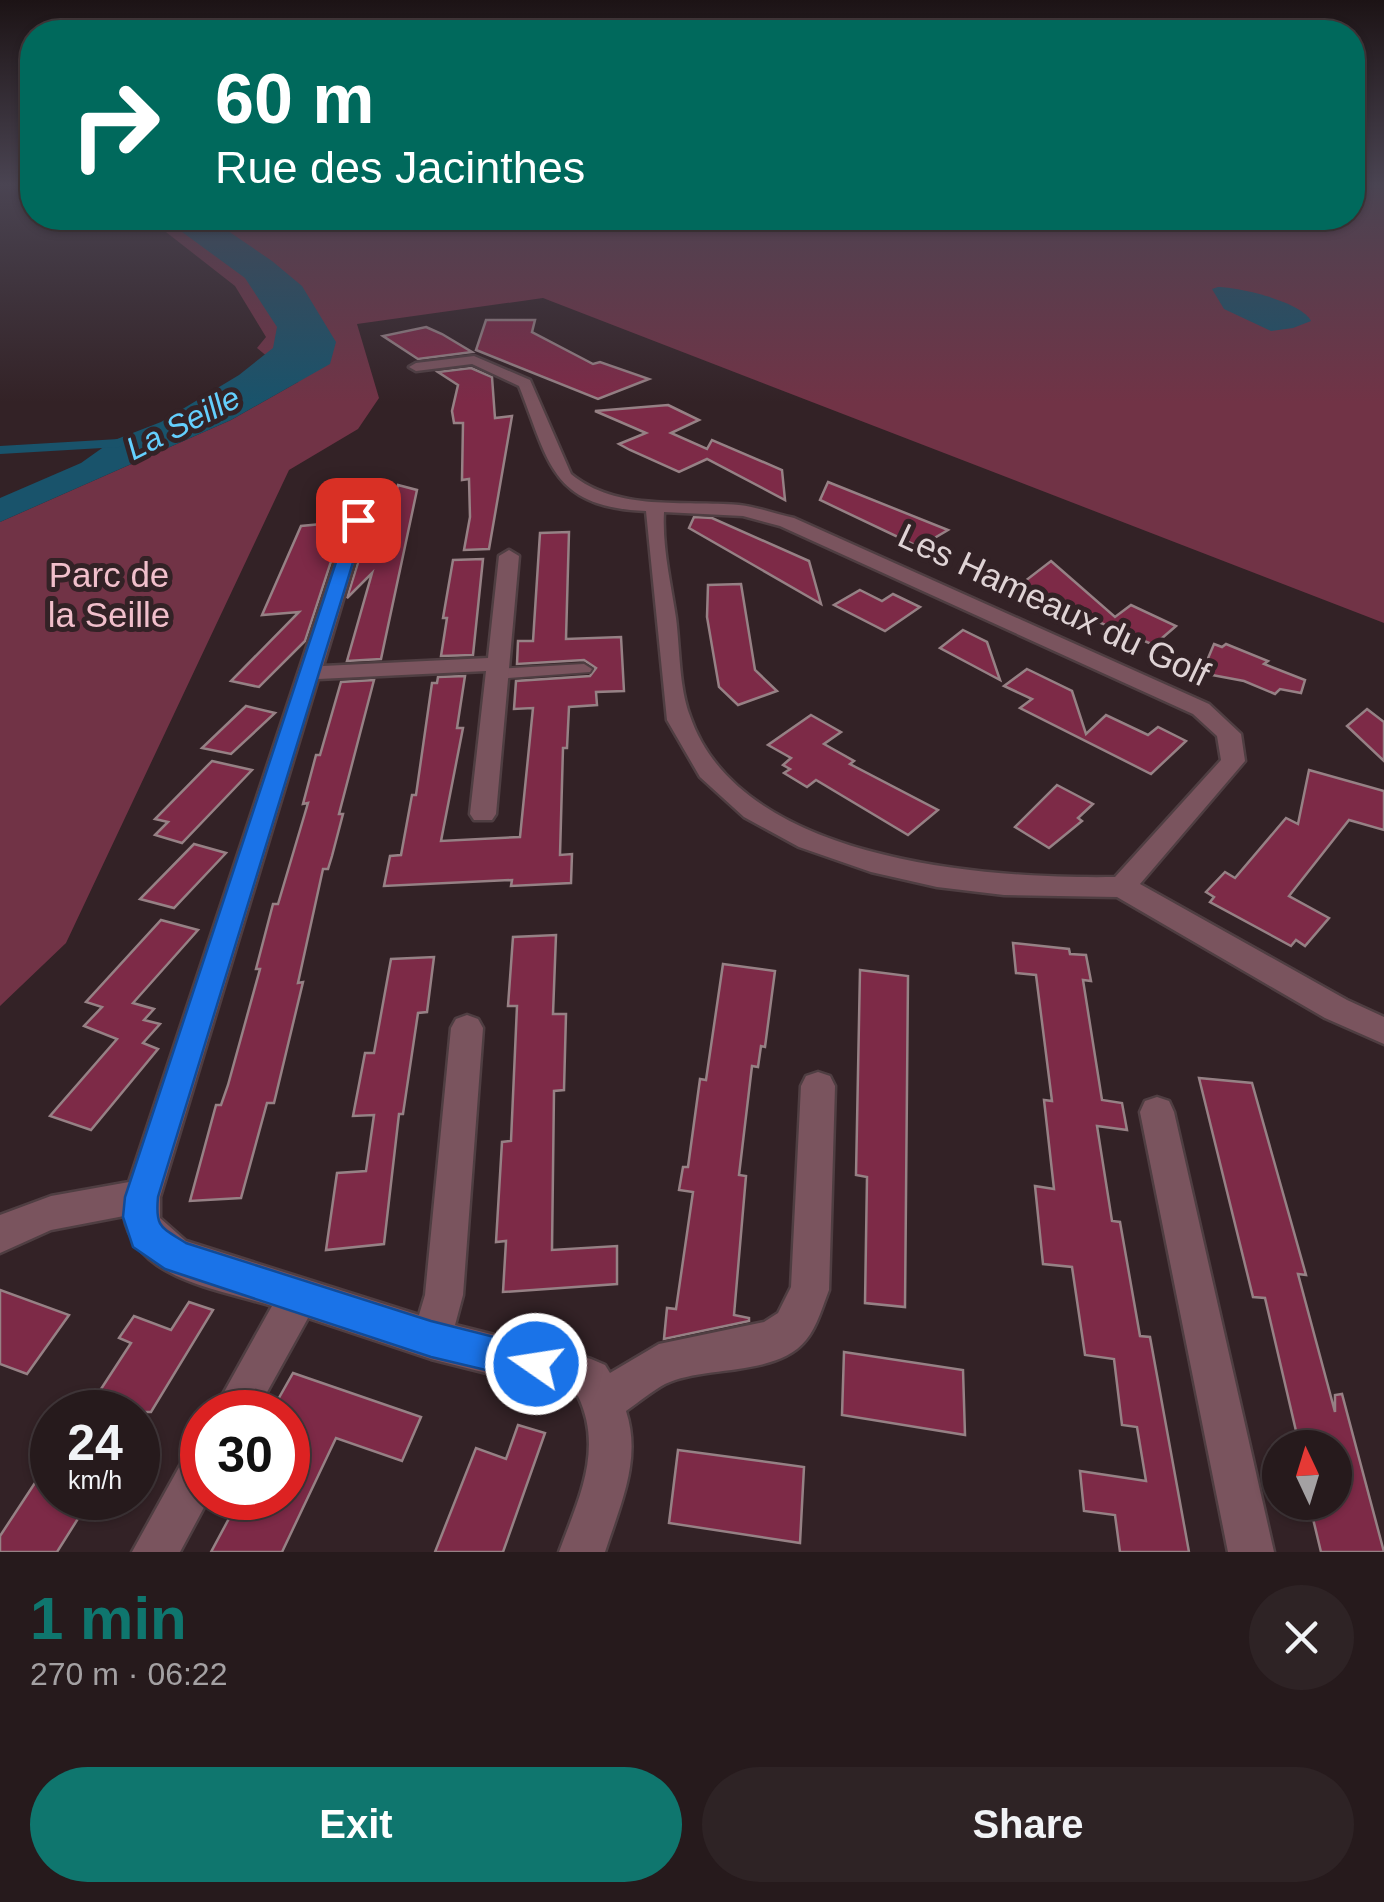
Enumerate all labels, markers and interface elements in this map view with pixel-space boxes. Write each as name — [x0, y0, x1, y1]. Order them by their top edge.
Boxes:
icon: right — [50, 60, 180, 190]
text: 60 m — [215, 60, 375, 138]
text: Rue des Jacinthes — [215, 142, 585, 193]
water label: La Seille — [120, 379, 246, 467]
pin — [316, 478, 401, 563]
icon: arrive — [331, 493, 386, 548]
street label: Les Hameaux du Golf — [893, 515, 1216, 694]
park label: Parc de la Seille — [48, 555, 170, 634]
position arrow — [484, 1312, 588, 1416]
speed limit sign: 30 — [180, 1390, 310, 1520]
text: 24 — [67, 1415, 123, 1471]
north arrow — [1262, 1430, 1352, 1520]
map controls — [1262, 1430, 1352, 1520]
text: km/h — [68, 1466, 122, 1494]
text: 1 min — [30, 1585, 187, 1652]
button: close — [1249, 1585, 1354, 1690]
text: 270 m · 06:22 — [30, 1656, 227, 1692]
button: Exit — [30, 1767, 682, 1882]
button: Share — [702, 1767, 1354, 1882]

